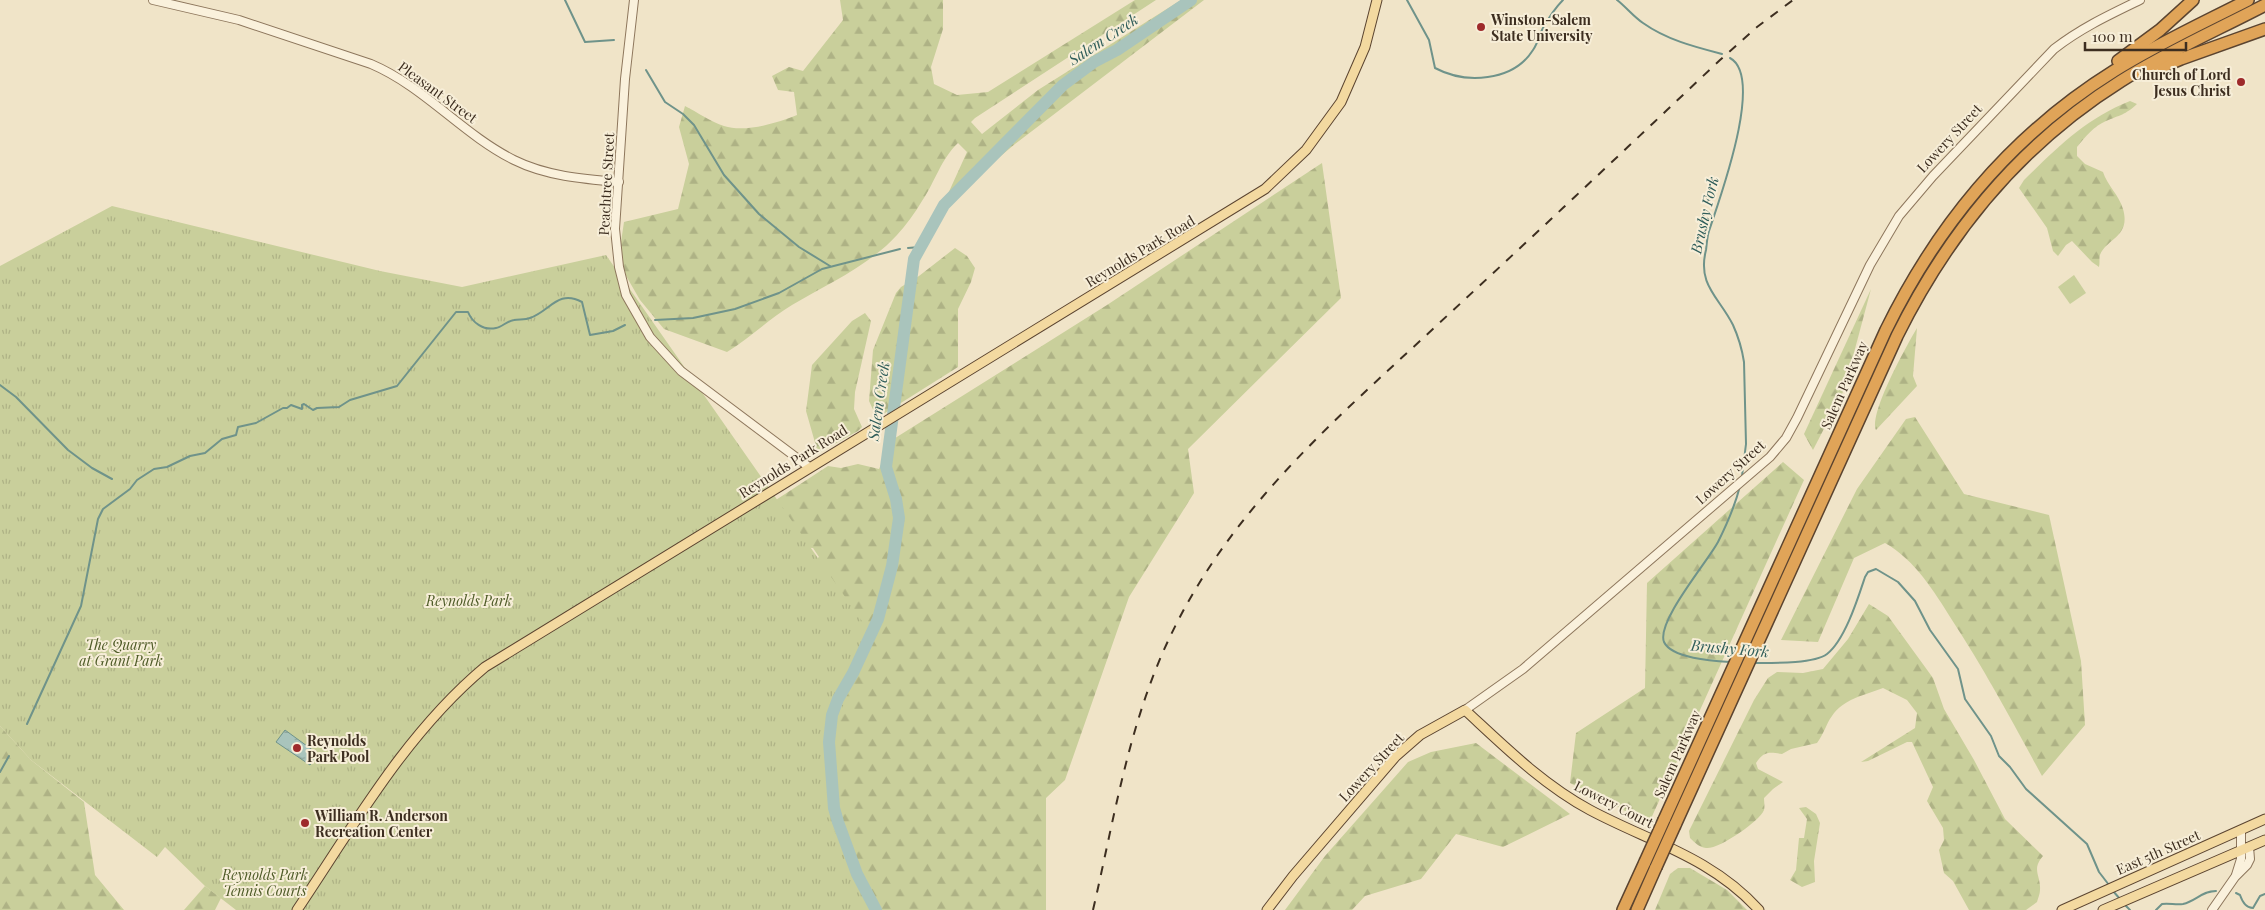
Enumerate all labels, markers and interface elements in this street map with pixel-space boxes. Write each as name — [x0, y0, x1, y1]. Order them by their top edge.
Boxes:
water label: Salem Creek — [1063, 9, 1142, 70]
place label: Winston-Salem State University — [1490, 10, 1593, 45]
scale bar — [2085, 20, 2186, 52]
marker: Winston-Salem State University — [1475, 21, 1487, 33]
text: 100 m — [2092, 26, 2133, 46]
street label: Pleasant Street — [395, 57, 482, 128]
place label: Church of Lord Jesus Christ — [2132, 65, 2232, 100]
marker: Church of Lord Jesus Christ — [2235, 76, 2247, 88]
street label: Lowery Street — [1912, 99, 1987, 176]
street label: Peachtree Street — [594, 131, 618, 236]
water label: Brushy Fork — [1685, 174, 1723, 256]
street label: Reynolds Park Road — [1082, 211, 1198, 291]
street label: Salem Parkway — [1816, 338, 1872, 432]
water label: Salem Creek — [862, 360, 893, 443]
street label: Reynolds Park Road — [735, 420, 851, 502]
street label: Lowery Street — [1691, 435, 1770, 508]
park label: Reynolds Park — [425, 591, 512, 610]
park label: The Quarry at Grant Park — [79, 635, 163, 670]
water label: Brushy Fork — [1689, 635, 1770, 661]
street label: Salem Parkway — [1649, 707, 1705, 801]
street label: Lowery Street — [1334, 728, 1409, 805]
place label: Reynolds Park Pool — [307, 731, 370, 766]
marker: Reynolds Park Pool — [291, 742, 303, 754]
street label: Lowery Court — [1571, 776, 1658, 833]
place label: William R. Anderson Recreation Center — [314, 806, 448, 841]
marker: William R. Anderson Recreation Center — [299, 817, 311, 829]
street label: East 5th Street — [2113, 825, 2204, 879]
park label: Reynolds Park Tennis Courts — [221, 865, 308, 900]

